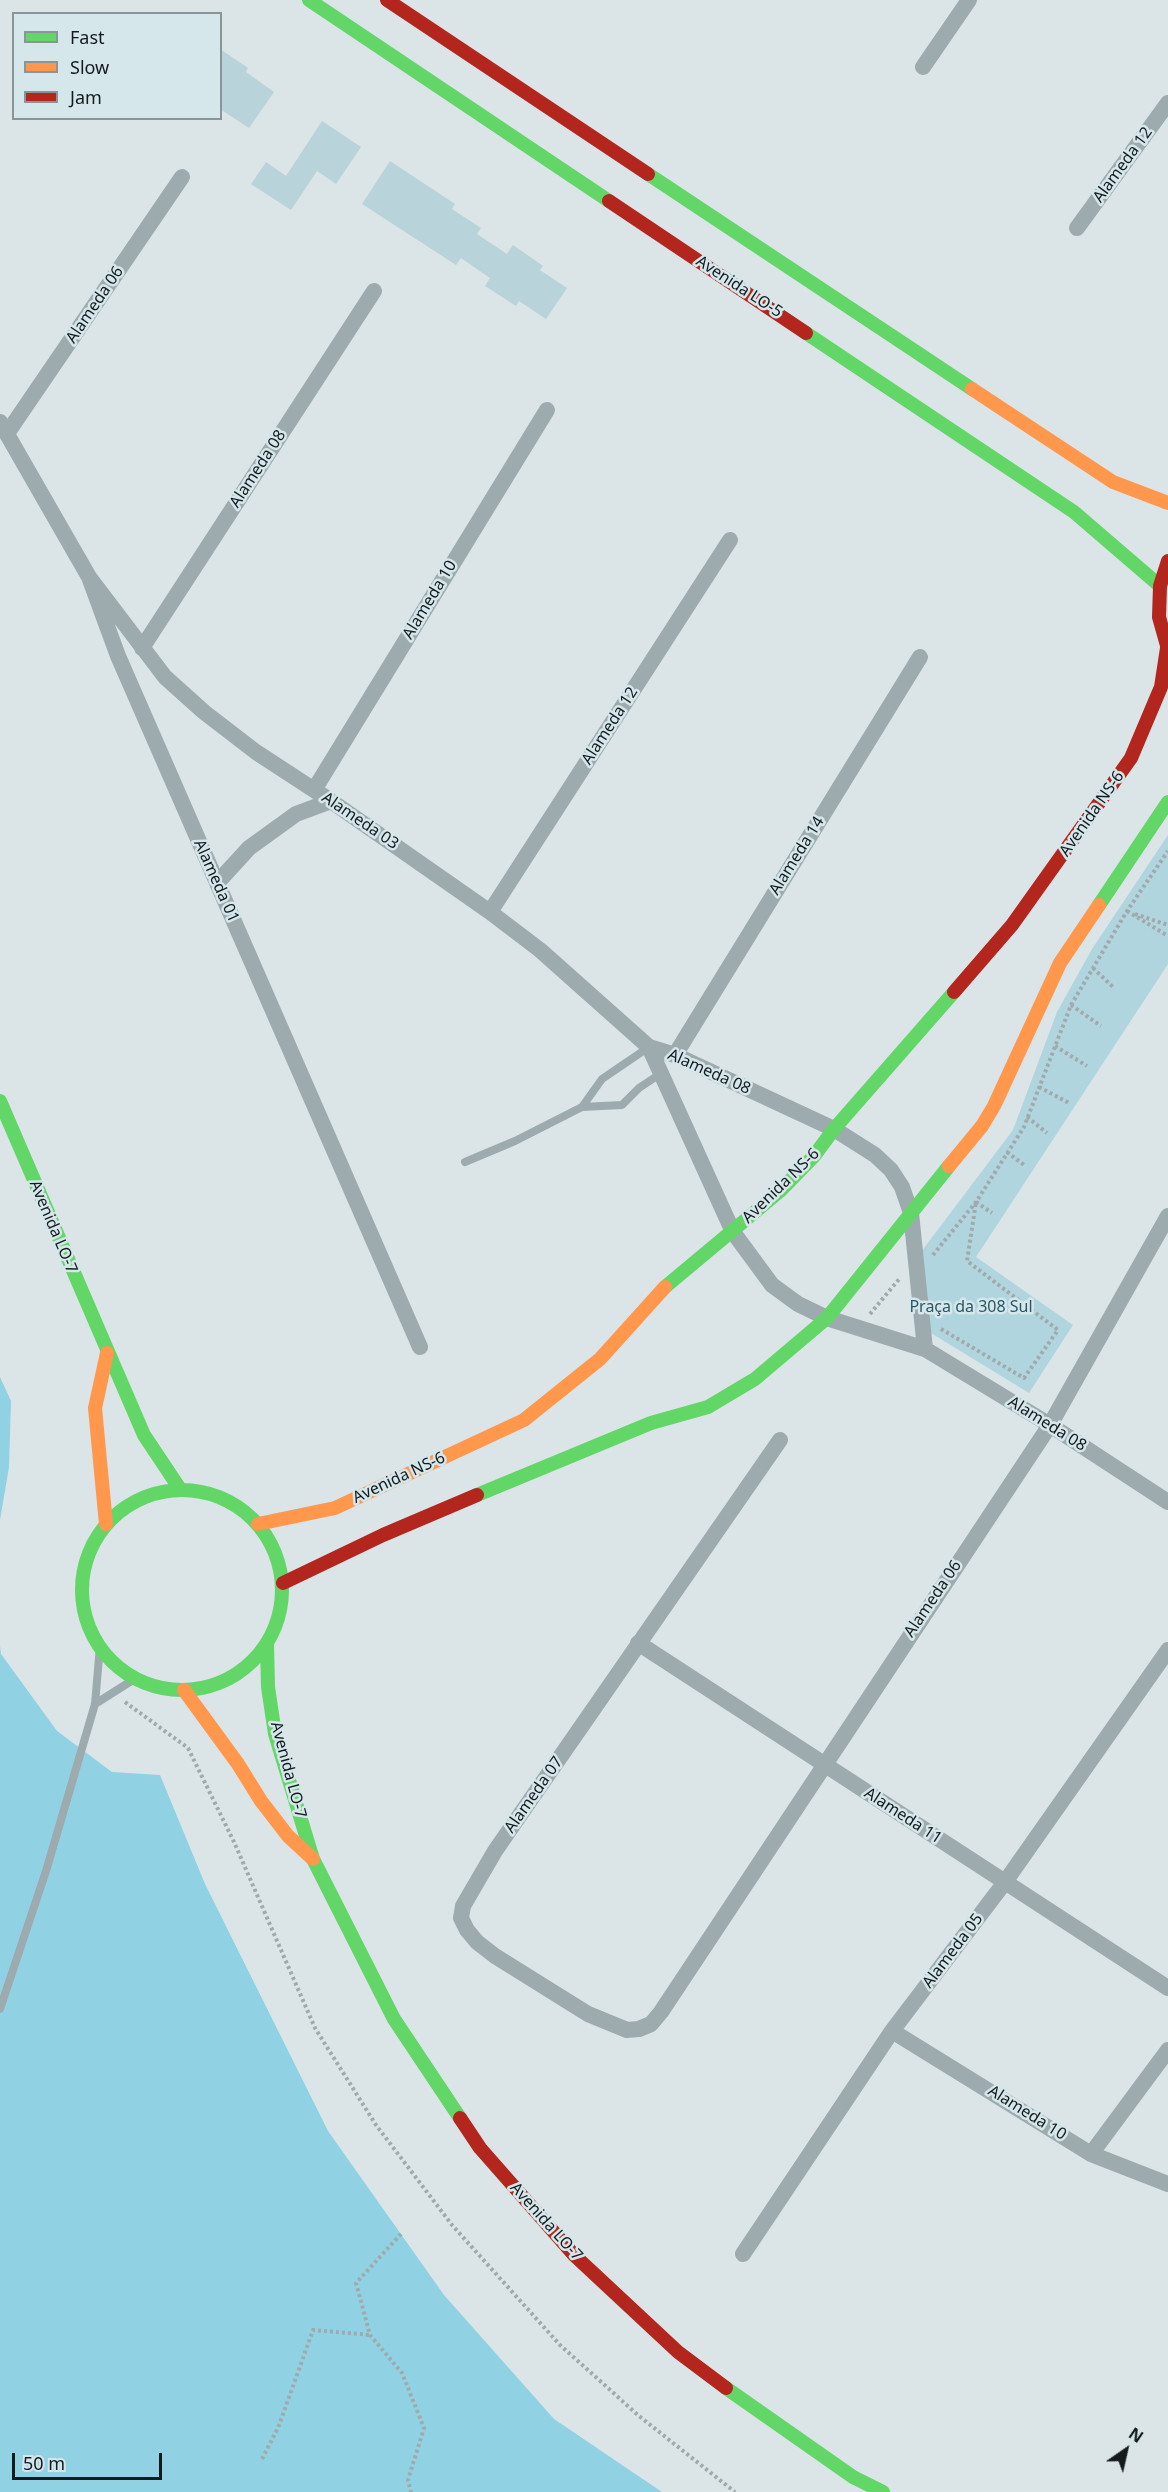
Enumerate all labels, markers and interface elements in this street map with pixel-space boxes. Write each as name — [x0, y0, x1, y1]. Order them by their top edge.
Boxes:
legend — [12, 12, 222, 120]
text: Fast — [70, 25, 105, 49]
text: Slow — [70, 55, 109, 79]
text: Jam — [70, 85, 102, 109]
street label: Alameda 12 — [1089, 124, 1157, 206]
street label: Avenida LO-5 — [692, 252, 786, 322]
street label: Alameda 06 — [62, 263, 128, 347]
street label: Alameda 08 — [226, 427, 290, 511]
street label: Alameda 10 — [399, 557, 461, 643]
street label: Alameda 12 — [578, 684, 642, 768]
street label: Avenida NS-6 — [1056, 768, 1128, 860]
street label: Alameda 03 — [318, 788, 402, 854]
street label: Alameda 14 — [765, 813, 829, 899]
street label: Alameda 01 — [189, 837, 243, 925]
street label: Alameda 08 — [665, 1045, 753, 1099]
street label: Avenida NS-6 — [739, 1144, 823, 1228]
street label: Avenida LO-7 — [25, 1178, 81, 1276]
park label: Praça da 308 Sul — [909, 1297, 1033, 1317]
street label: Alameda 08 — [1004, 1392, 1090, 1456]
street label: Avenida NS-6 — [350, 1448, 448, 1508]
street label: Alameda 06 — [900, 1557, 966, 1641]
street label: Avenida LO-7 — [266, 1720, 310, 1820]
street label: Alameda 07 — [501, 1753, 567, 1837]
street label: Alameda 11 — [861, 1784, 945, 1848]
street label: Alameda 05 — [919, 1910, 987, 1992]
street label: Alameda 10 — [984, 2081, 1070, 2145]
street label: Avenida LO-7 — [506, 2179, 586, 2265]
north arrow — [1096, 2420, 1156, 2480]
text: N — [1125, 2422, 1148, 2448]
scale bar — [15, 2441, 165, 2479]
text: 50 m — [23, 2451, 65, 2475]

